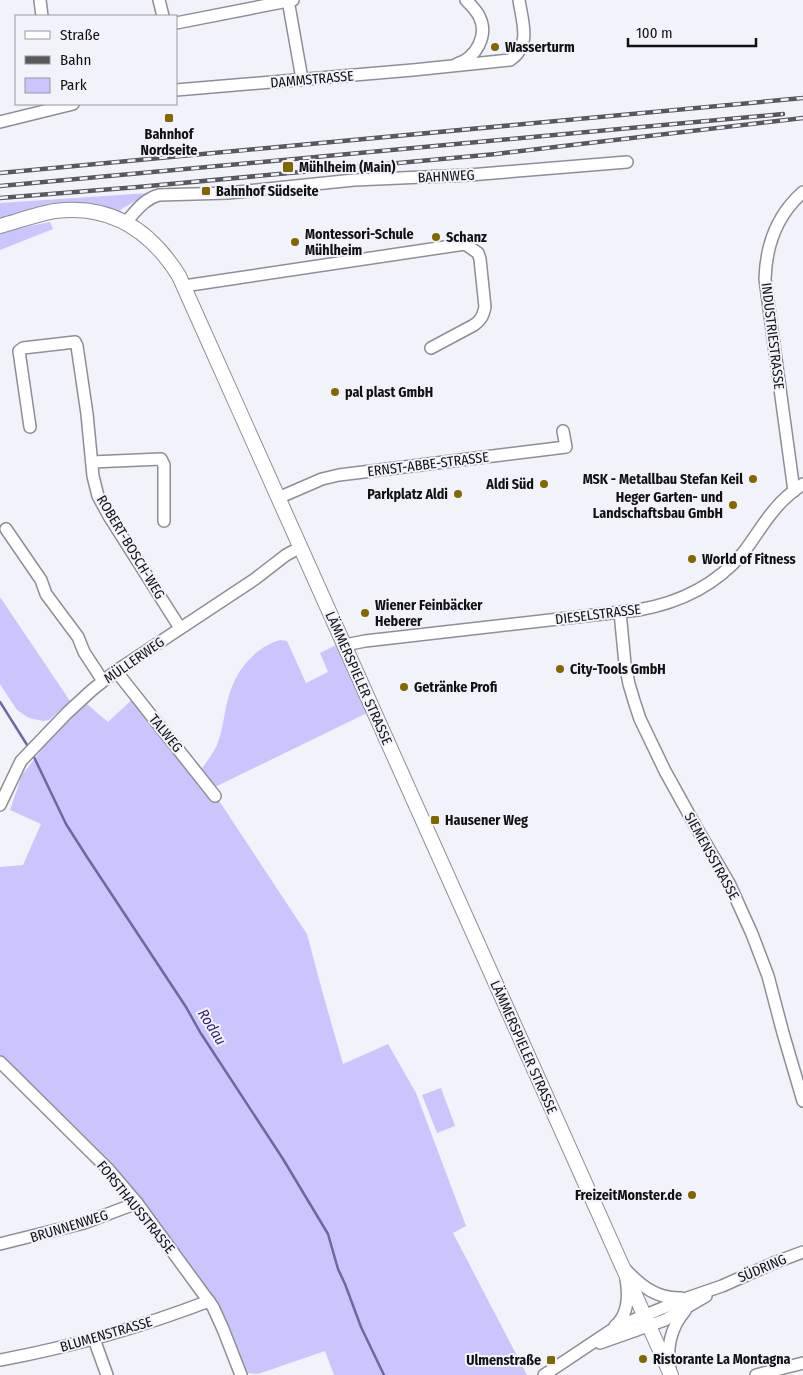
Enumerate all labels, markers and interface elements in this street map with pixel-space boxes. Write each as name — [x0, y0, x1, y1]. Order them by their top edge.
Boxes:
legend — [15, 15, 178, 105]
scale bar — [628, 15, 756, 47]
text: 100 m — [636, 24, 673, 42]
text: Straße — [60, 26, 100, 44]
place label: Wasserturm — [505, 39, 575, 56]
marker: Wasserturm — [489, 41, 501, 53]
text: Bahn — [60, 51, 91, 69]
street label: DAMMSTRASSE — [270, 67, 355, 92]
text: Park — [60, 76, 87, 94]
marker: Bahnhof Nordseite — [163, 112, 175, 124]
place label: Bahnhof Nordseite — [141, 126, 197, 159]
place label: Mühlheim (Main) — [299, 159, 396, 176]
marker: Mühlheim (Main) — [281, 160, 295, 174]
street label: BAHNWEG — [417, 167, 475, 186]
place label: Bahnhof Südseite — [216, 183, 319, 200]
marker: Bahnhof Südseite — [200, 185, 212, 197]
place label: Montessori-Schule Mühlheim — [305, 226, 414, 259]
place label: Schanz — [446, 229, 487, 246]
marker: Schanz — [430, 231, 442, 243]
marker: Montessori-Schule Mühlheim — [289, 236, 301, 248]
street label: INDUSTRIESTRASSE — [758, 282, 788, 391]
place label: pal plast GmbH — [345, 384, 433, 401]
marker: pal plast GmbH — [329, 386, 341, 398]
street label: ERNST-ABBE-STRASSE — [366, 449, 490, 480]
place label: MSK - Metallbau Stefan Keil — [583, 471, 743, 488]
marker: MSK - Metallbau Stefan Keil — [747, 473, 759, 485]
place label: Aldi Süd — [485, 476, 534, 493]
marker: Aldi Süd — [538, 478, 550, 490]
place label: Parkplatz Aldi — [367, 486, 448, 503]
marker: Parkplatz Aldi — [452, 488, 464, 500]
place label: Heger Garten- und Landschaftsbau GmbH — [593, 489, 723, 522]
street label: ROBERT-BOSCH-WEG — [93, 492, 168, 602]
marker: Heger Garten- und Landschaftsbau GmbH — [727, 499, 739, 511]
place label: World of Fitness — [702, 551, 796, 568]
marker: World of Fitness — [686, 553, 698, 565]
place label: Wiener Feinbäcker Heberer — [375, 597, 483, 630]
street label: DIESELSTRASSE — [554, 601, 642, 628]
marker: Wiener Feinbäcker Heberer — [359, 607, 371, 619]
street label: LÄMMERSPIELER STRASSE — [321, 609, 396, 748]
street label: MÜLLERWEG — [100, 633, 168, 687]
place label: City-Tools GmbH — [570, 661, 666, 678]
marker: City-Tools GmbH — [554, 663, 566, 675]
place label: Getränke Profi — [414, 679, 497, 696]
marker: Getränke Profi — [398, 681, 410, 693]
street label: TALWEG — [145, 711, 186, 756]
street label: SIEMENSSTRASSE — [681, 810, 743, 903]
place label: Hausener Weg — [445, 812, 528, 829]
marker: Hausener Weg — [429, 814, 441, 826]
street label: LÄMMERSPIELER STRASSE — [486, 978, 561, 1117]
water label: Rodau — [194, 1006, 230, 1049]
street label: FORSTHAUSSTRASSE — [93, 1158, 178, 1257]
place label: FreizeitMonster.de — [575, 1187, 682, 1204]
marker: FreizeitMonster.de — [686, 1189, 698, 1201]
street label: BRUNNENWEG — [28, 1207, 110, 1246]
street label: SÜDRING — [735, 1250, 789, 1286]
street label: BLUMENSTRASSE — [58, 1313, 155, 1356]
place label: Ristorante La Montagna — [653, 1351, 791, 1368]
place label: Ulmenstraße — [466, 1352, 541, 1369]
marker: Ristorante La Montagna — [637, 1353, 649, 1365]
marker: Ulmenstraße — [545, 1354, 557, 1366]

